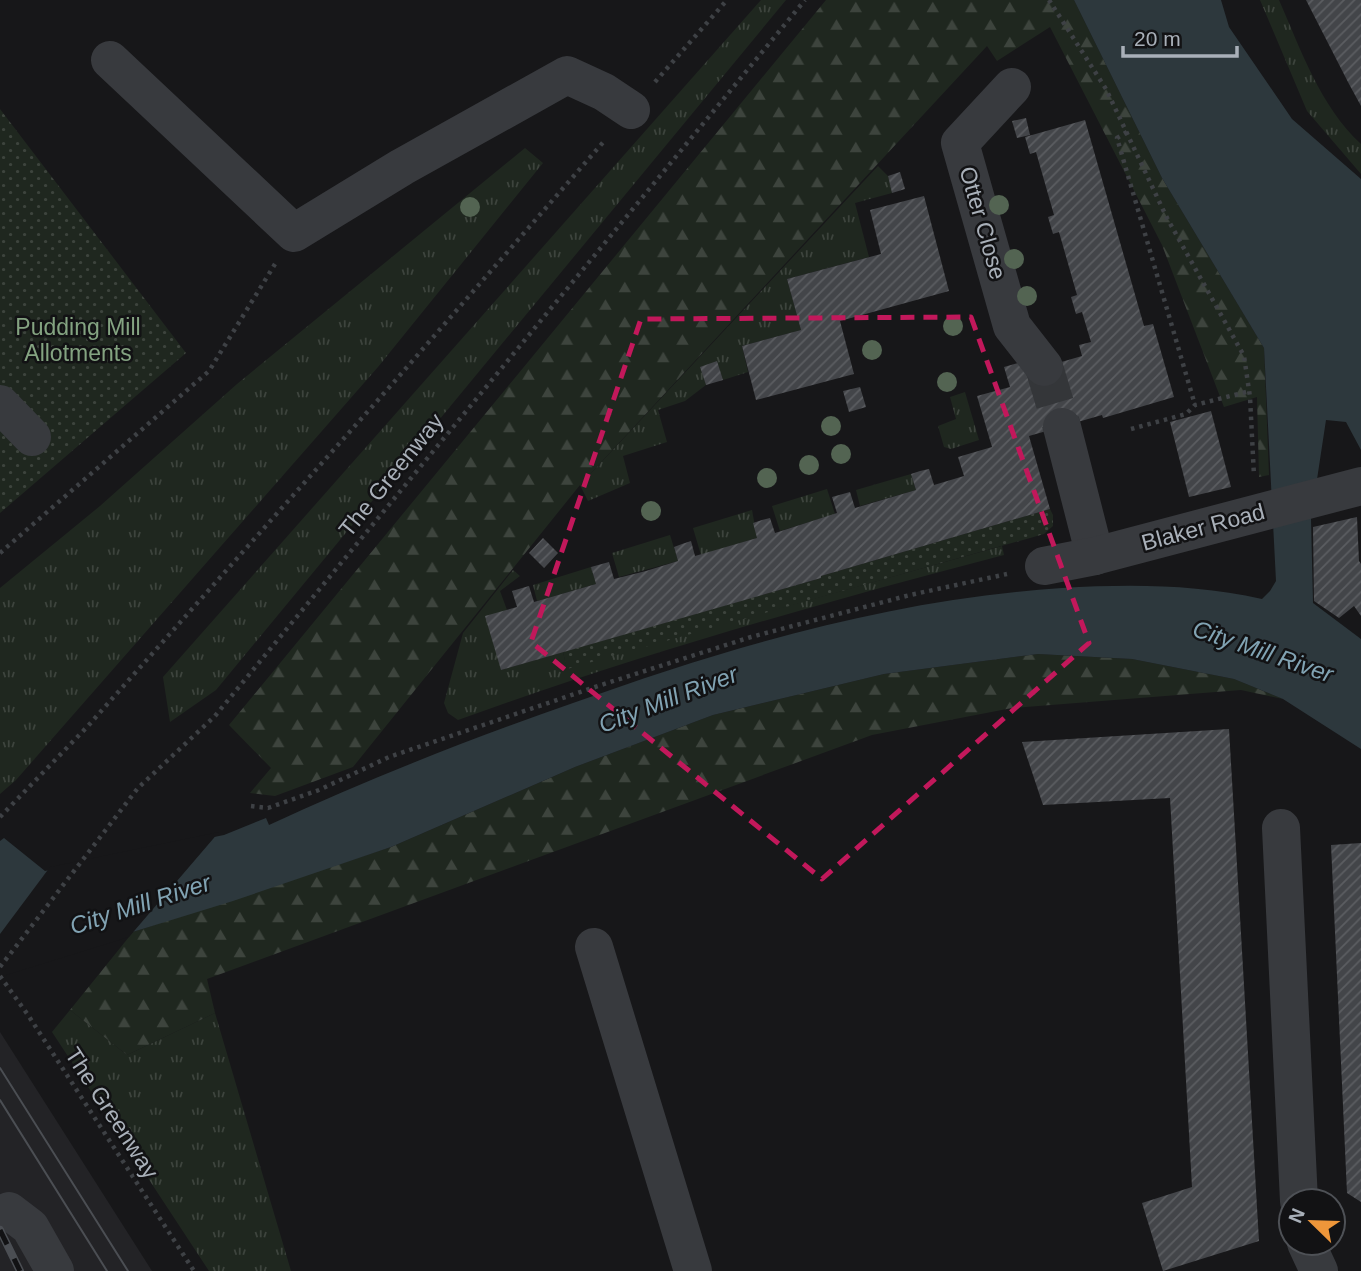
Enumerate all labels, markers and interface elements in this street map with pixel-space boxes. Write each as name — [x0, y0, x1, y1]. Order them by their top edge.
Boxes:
scale bar — [1123, 14, 1237, 58]
text: 20 m — [1134, 27, 1181, 50]
street label: Otter Close — [954, 164, 1012, 282]
park label: Pudding Mill Allotments — [15, 314, 141, 366]
street label: The Greenway — [333, 408, 449, 542]
street label: Blaker Road — [1139, 498, 1267, 556]
water label: City Mill River — [1189, 614, 1338, 688]
water label: City Mill River — [595, 660, 742, 738]
water label: City Mill River — [66, 868, 215, 940]
street label: The Greenway — [60, 1043, 164, 1184]
north arrow — [1277, 1187, 1347, 1257]
text: N — [1284, 1205, 1309, 1226]

